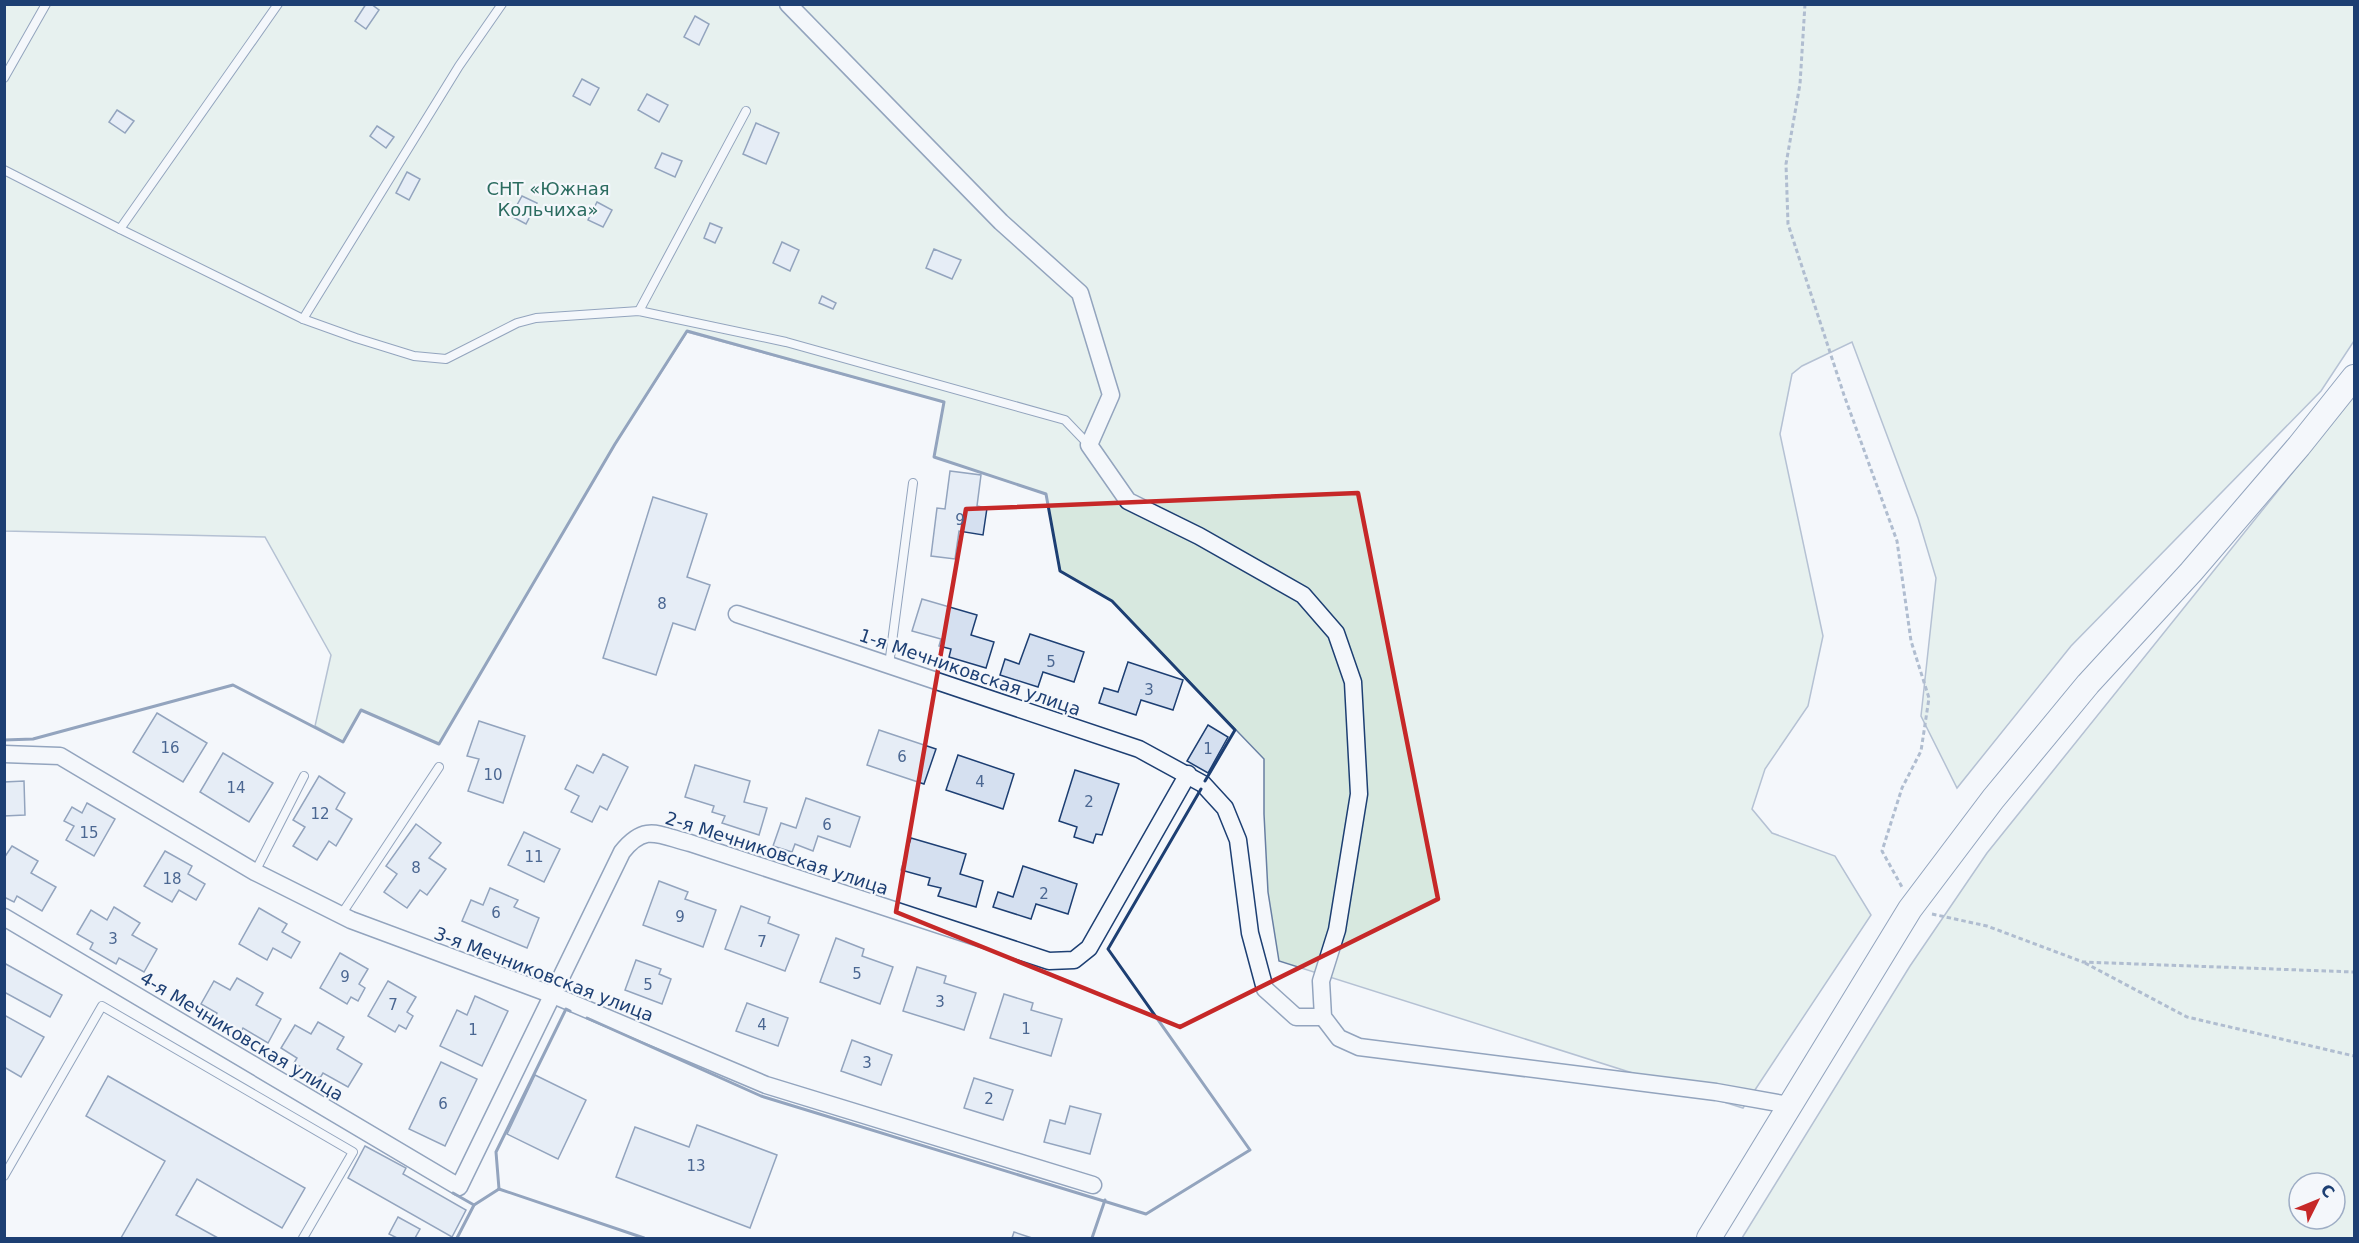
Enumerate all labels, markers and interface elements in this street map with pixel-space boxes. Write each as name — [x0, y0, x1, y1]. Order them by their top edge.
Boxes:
park label: СНТ «Южная Кольчиха» — [486, 178, 610, 220]
house number: 9 — [955, 511, 965, 529]
house number: 8 — [657, 595, 667, 613]
street label: 1-я Мечниковская улица — [856, 624, 1084, 720]
house number: 5 — [1046, 653, 1056, 671]
house number: 3 — [1144, 681, 1154, 699]
house number: 16 — [160, 739, 180, 757]
house number: 1 — [1203, 740, 1213, 758]
house number: 6 — [897, 748, 907, 766]
house number: 10 — [483, 766, 503, 784]
house number: 4 — [975, 773, 985, 791]
house number: 14 — [226, 779, 246, 797]
house number: 2 — [1084, 793, 1094, 811]
house number: 12 — [310, 805, 330, 823]
street label: 2-я Мечниковская улица — [663, 807, 891, 899]
house number: 6 — [822, 816, 832, 834]
house number: 15 — [79, 824, 99, 842]
house number: 11 — [524, 848, 544, 866]
house number: 8 — [411, 859, 421, 877]
house number: 18 — [162, 870, 182, 888]
house number: 2 — [1039, 885, 1049, 903]
house number: 6 — [491, 904, 501, 922]
house number: 9 — [675, 908, 685, 926]
street label: 3-я Мечниковская улица — [431, 922, 657, 1026]
house number: 3 — [108, 930, 118, 948]
house number: 7 — [757, 933, 767, 951]
house number: 5 — [852, 965, 862, 983]
street label: 4-я Мечниковская улица — [137, 967, 347, 1105]
house number: 9 — [340, 968, 350, 986]
house number: 5 — [643, 976, 653, 994]
house number: 3 — [935, 993, 945, 1011]
house number: 7 — [388, 996, 398, 1014]
house number: 4 — [757, 1016, 767, 1034]
house number: 1 — [1021, 1020, 1031, 1038]
house number: 1 — [468, 1021, 478, 1039]
house number: 3 — [862, 1054, 872, 1072]
house number: 2 — [984, 1090, 994, 1108]
house number: 6 — [438, 1095, 448, 1113]
house number: 13 — [686, 1157, 706, 1175]
north arrow — [2287, 1171, 2347, 1231]
text: С — [2317, 1180, 2339, 1202]

